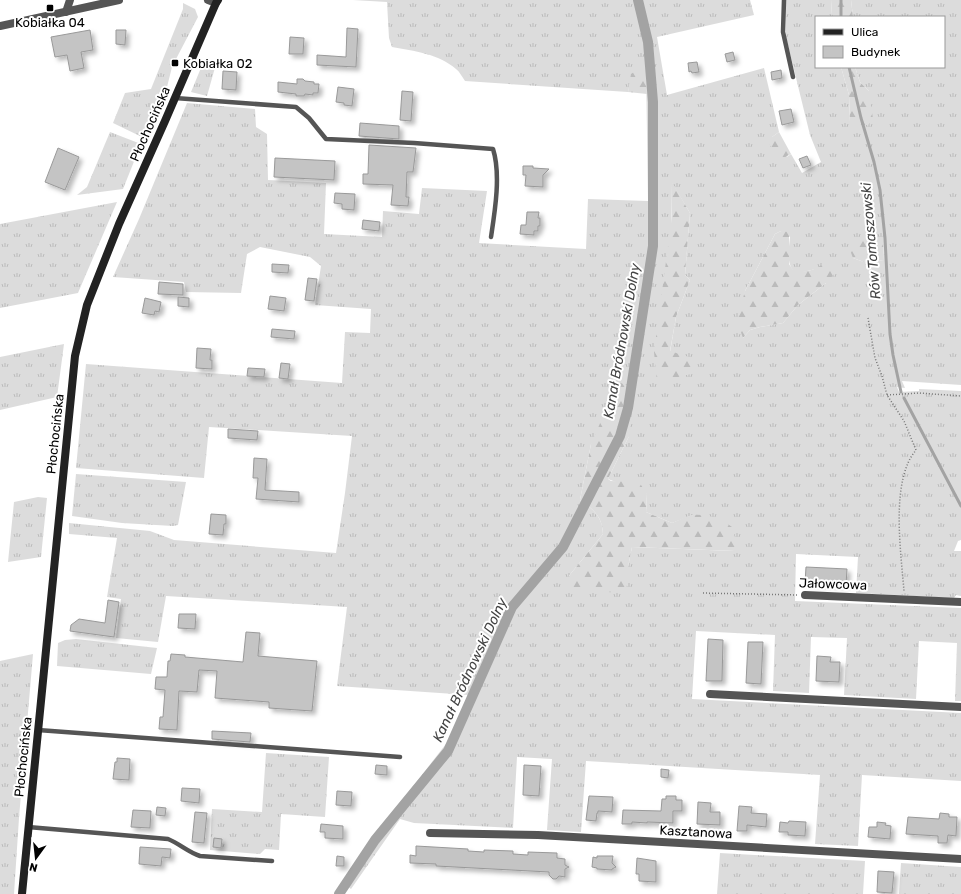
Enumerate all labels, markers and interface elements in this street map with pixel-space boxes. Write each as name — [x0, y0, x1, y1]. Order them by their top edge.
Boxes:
marker: Kobiałka 04 — [45, 3, 55, 13]
place label: Kobiałka 04 — [15, 15, 85, 30]
legend — [815, 16, 945, 68]
text: Ulica — [851, 25, 878, 39]
text: Budynek — [851, 45, 901, 59]
place label: Kobiałka 02 — [183, 56, 252, 71]
marker: Kobiałka 02 — [170, 58, 180, 68]
street label: Płochocińska — [127, 84, 173, 164]
water label: Rów Tomaszowski — [857, 181, 885, 300]
water label: Kanał Bródnowski Dolny — [600, 261, 644, 420]
street label: Płochocińska — [43, 393, 67, 475]
street label: Jałowcowa — [799, 575, 867, 593]
water label: Kanał Bródnowski Dolny — [429, 594, 511, 745]
street label: Płochocińska — [11, 716, 35, 798]
street label: Kasztanowa — [659, 823, 733, 841]
north arrow — [16, 838, 56, 878]
text: N — [28, 860, 39, 874]

